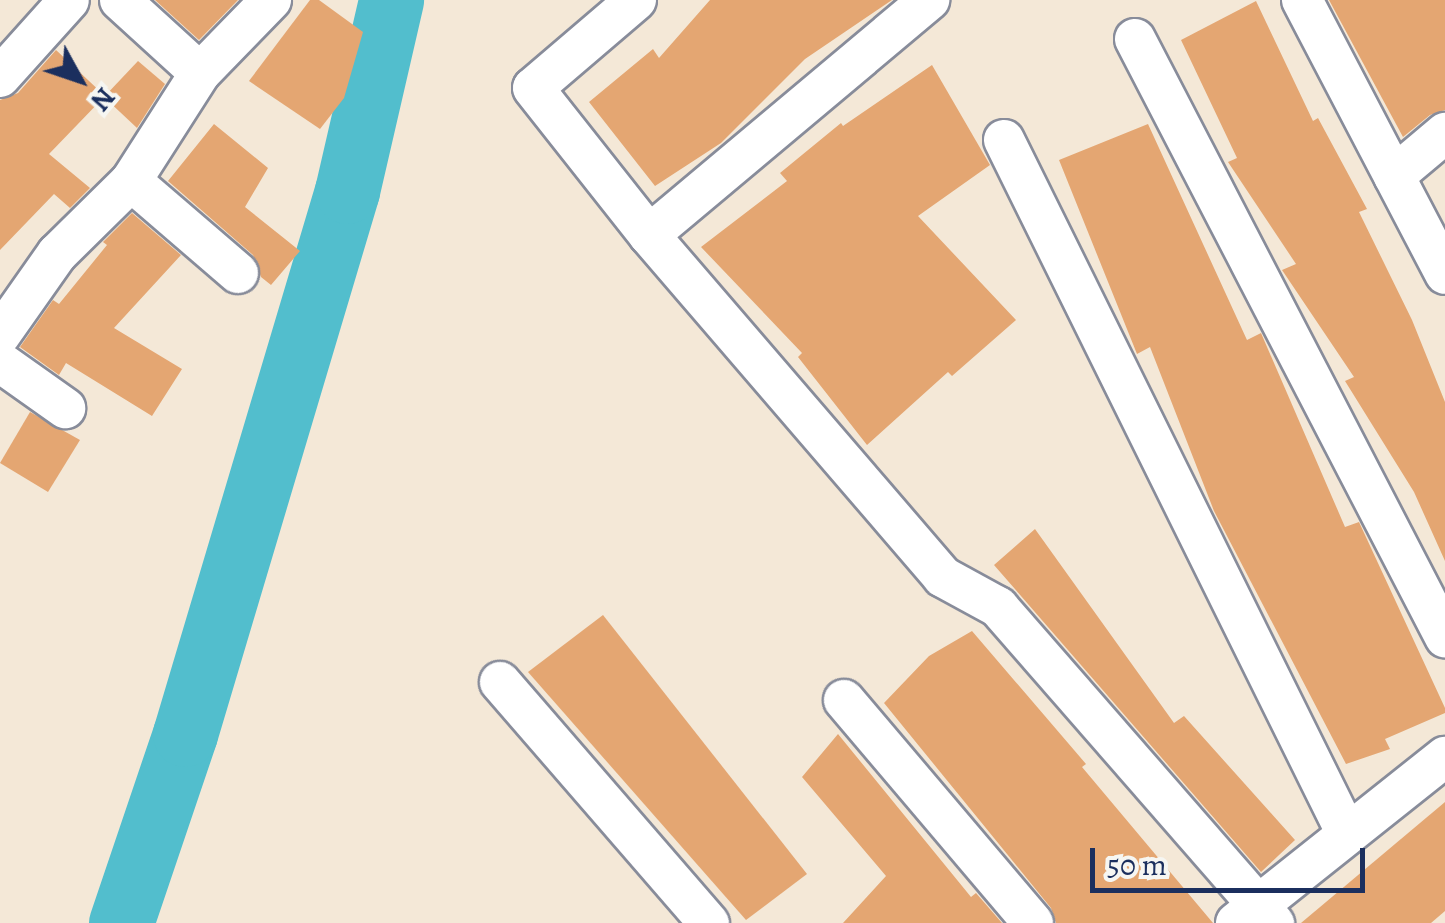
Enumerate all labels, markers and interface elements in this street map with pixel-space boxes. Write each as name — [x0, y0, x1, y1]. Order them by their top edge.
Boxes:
north arrow — [30, 30, 130, 130]
text: N — [82, 79, 124, 119]
scale bar — [1095, 828, 1370, 890]
text: 50 m — [1107, 845, 1167, 885]

